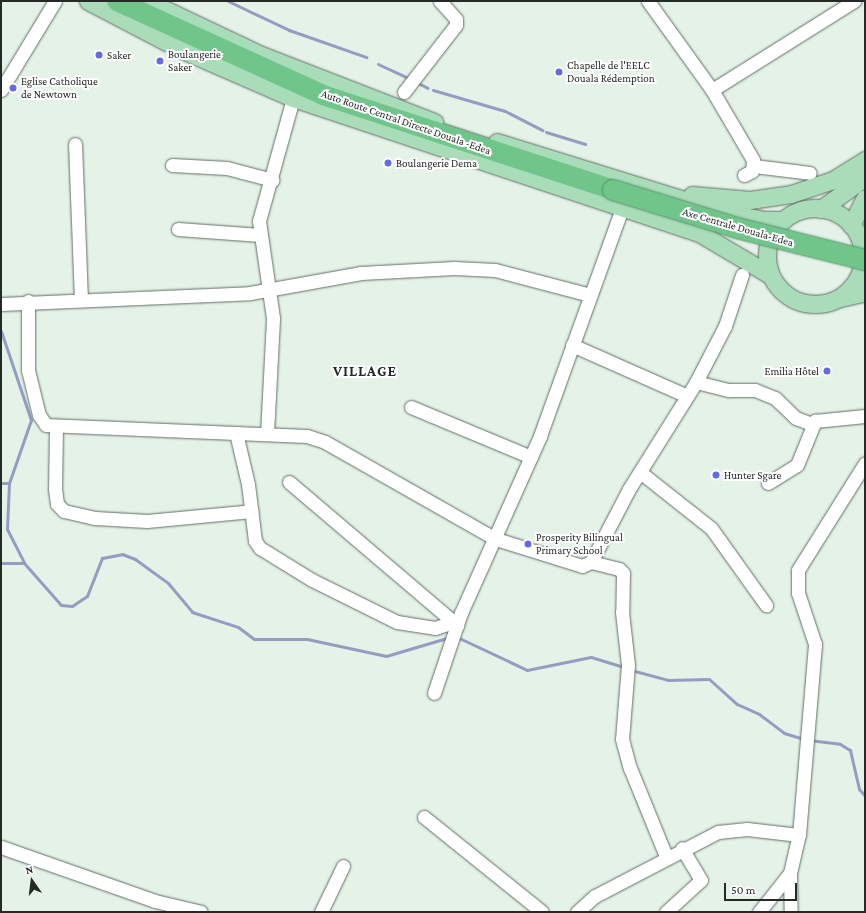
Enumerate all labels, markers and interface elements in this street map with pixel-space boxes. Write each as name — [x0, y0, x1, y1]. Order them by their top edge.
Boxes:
place label: Saker — [107, 48, 131, 62]
place label: Boulangerie Saker — [168, 48, 221, 74]
marker: Saker — [94, 50, 104, 60]
marker: Boulangerie Saker — [155, 56, 165, 66]
place label: Chapelle de l'EELC Douala Rédemption — [567, 59, 655, 85]
marker: Chapelle de l'EELC Douala Rédemption — [554, 67, 564, 77]
place label: Eglise Catholique de Newtown — [21, 75, 98, 101]
marker: Eglise Catholique de Newtown — [8, 83, 18, 93]
street label: Auto Route Central Directe Douala -Edea — [319, 87, 493, 157]
place label: Boulangerie Dema — [396, 156, 477, 170]
marker: Boulangerie Dema — [383, 158, 393, 168]
street label: Axe Centrale Douala-Edea — [681, 205, 795, 249]
district label: VILLAGE — [333, 363, 397, 381]
place label: Emilia Hôtel — [764, 364, 819, 378]
marker: Emilia Hôtel — [822, 366, 832, 376]
place label: Hunter Sgare — [724, 468, 781, 482]
marker: Hunter Sgare — [711, 470, 721, 480]
place label: Prosperity Bilingual Primary School — [536, 531, 623, 557]
marker: Prosperity Bilingual Primary School — [523, 539, 533, 549]
north arrow — [12, 861, 52, 901]
text: N — [24, 863, 34, 876]
scale bar — [726, 875, 799, 901]
text: 50 m — [731, 883, 755, 897]

